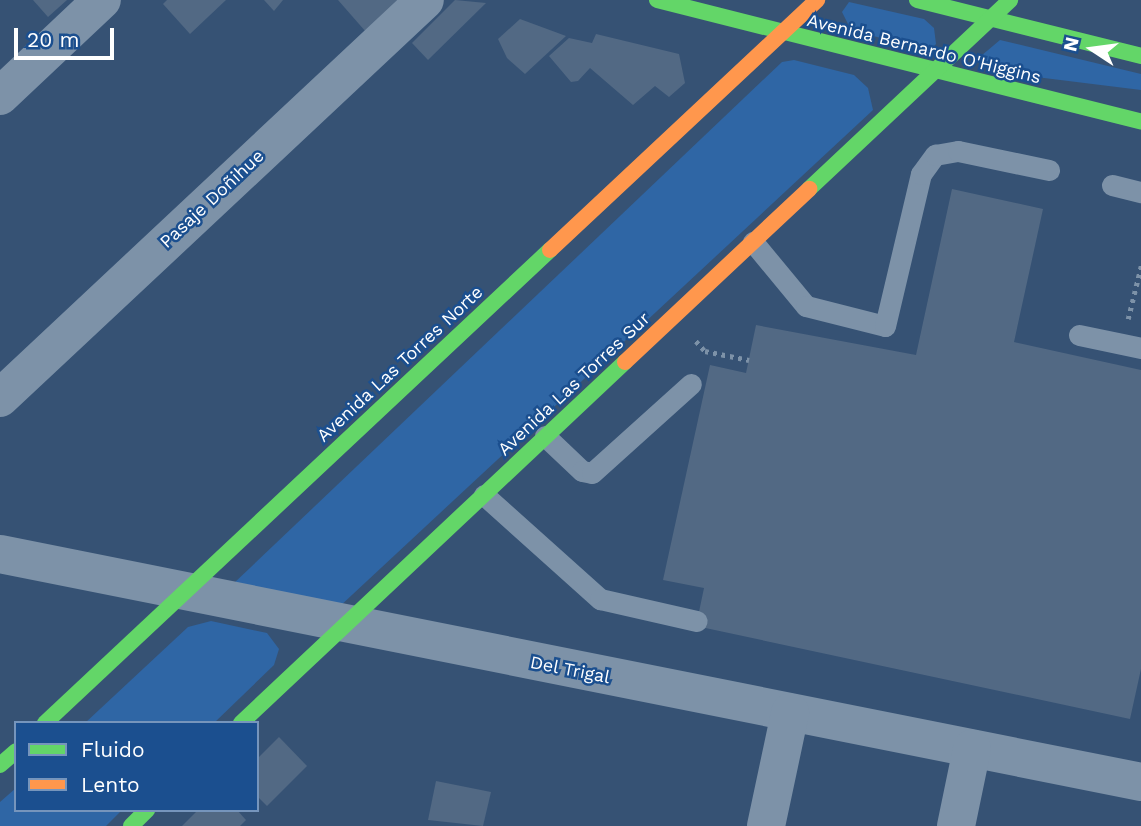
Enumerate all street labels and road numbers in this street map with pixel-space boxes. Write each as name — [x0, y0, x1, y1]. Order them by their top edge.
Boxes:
street label: Avenida Bernardo O'Higgins — [805, 9, 1043, 89]
street label: Pasaje Doñihue — [155, 145, 269, 253]
street label: Avenida Las Torres Norte — [312, 281, 488, 447]
street label: Avenida Las Torres Sur — [493, 308, 655, 460]
street label: Del Trigal — [528, 652, 612, 688]

